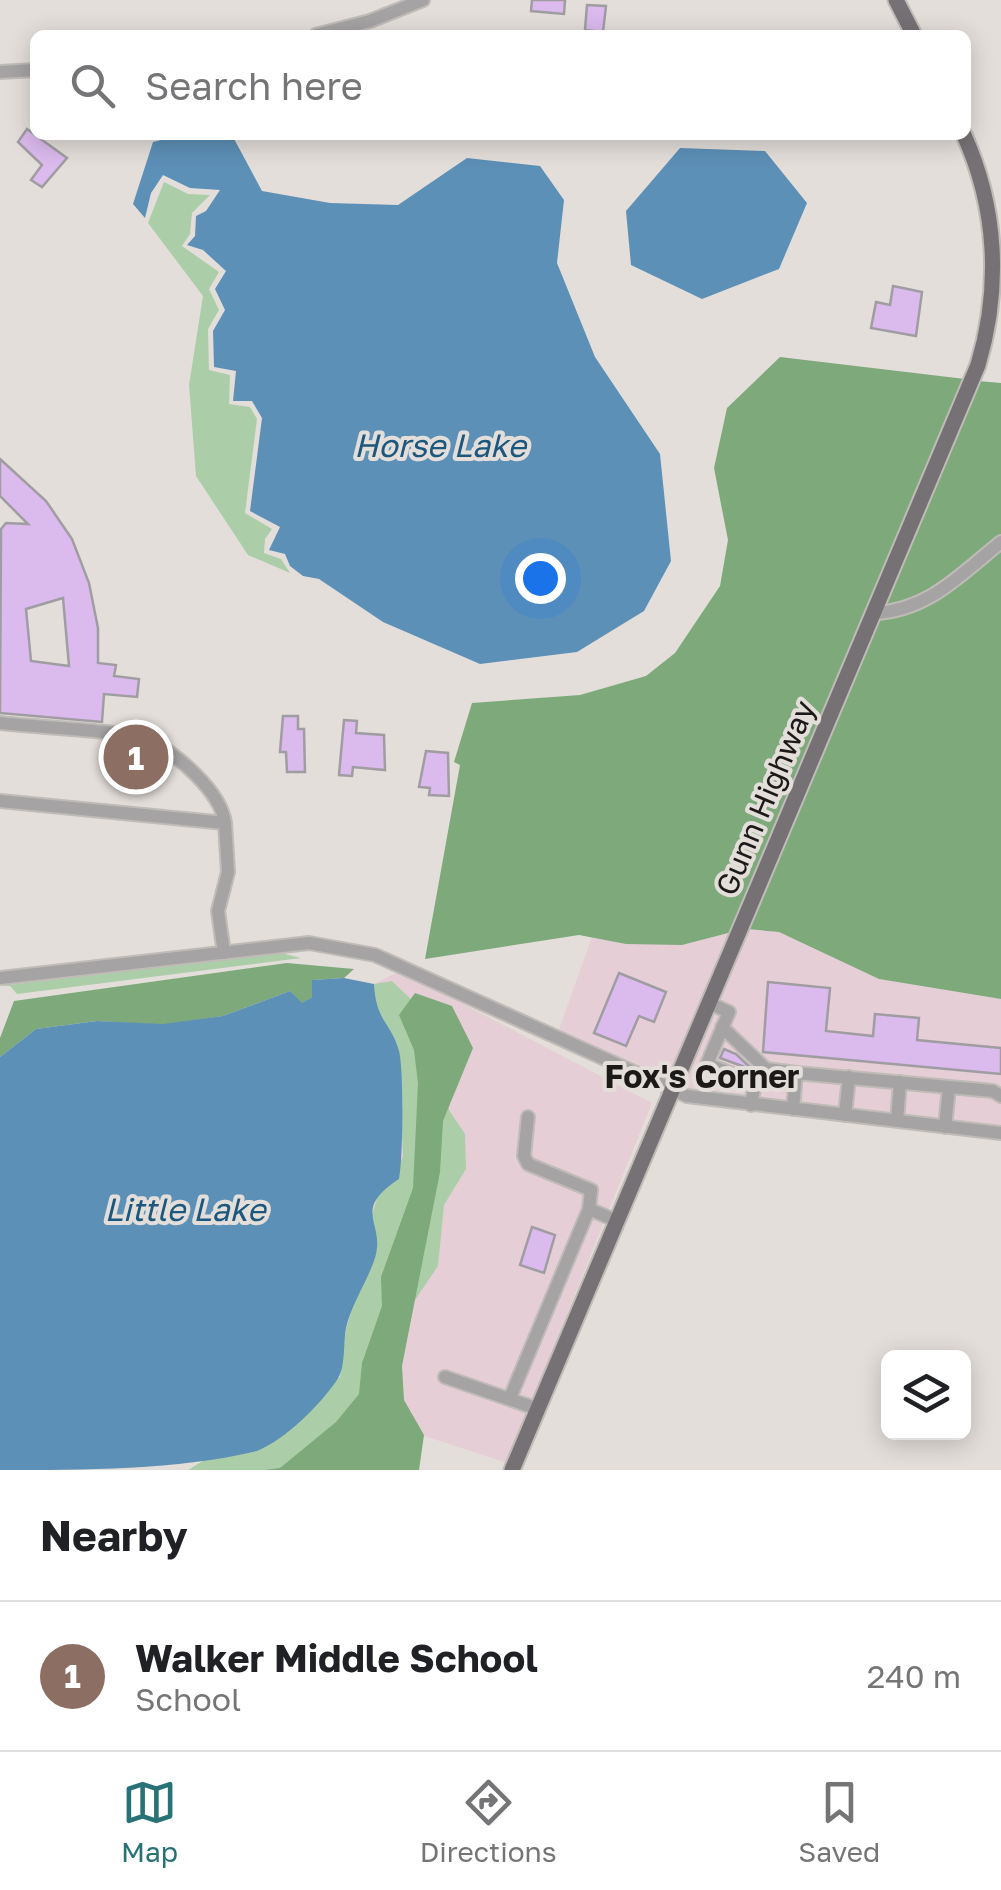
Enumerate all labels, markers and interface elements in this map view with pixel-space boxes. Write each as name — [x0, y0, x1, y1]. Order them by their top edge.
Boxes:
search box — [30, 30, 971, 140]
icon: search — [65, 58, 120, 113]
text: Search here — [145, 63, 363, 108]
water label: Horse Lake — [354, 426, 529, 464]
your location — [515, 553, 566, 604]
street label: Gunn Highway — [708, 695, 822, 900]
pin: 1 — [104, 720, 168, 794]
district label: Fox's Corner — [604, 1057, 800, 1095]
water label: Little Lake — [104, 1190, 268, 1228]
map controls — [881, 1350, 971, 1440]
button: layers — [881, 1350, 971, 1440]
text: Nearby — [40, 1510, 188, 1560]
text: Walker Middle School — [135, 1635, 538, 1680]
text: 1 — [64, 1657, 81, 1695]
text: 240 m — [867, 1657, 961, 1695]
text: School — [135, 1680, 241, 1718]
tab: Map — [121, 1775, 178, 1868]
tab: Directions — [420, 1775, 557, 1868]
tab: Saved — [798, 1775, 880, 1868]

